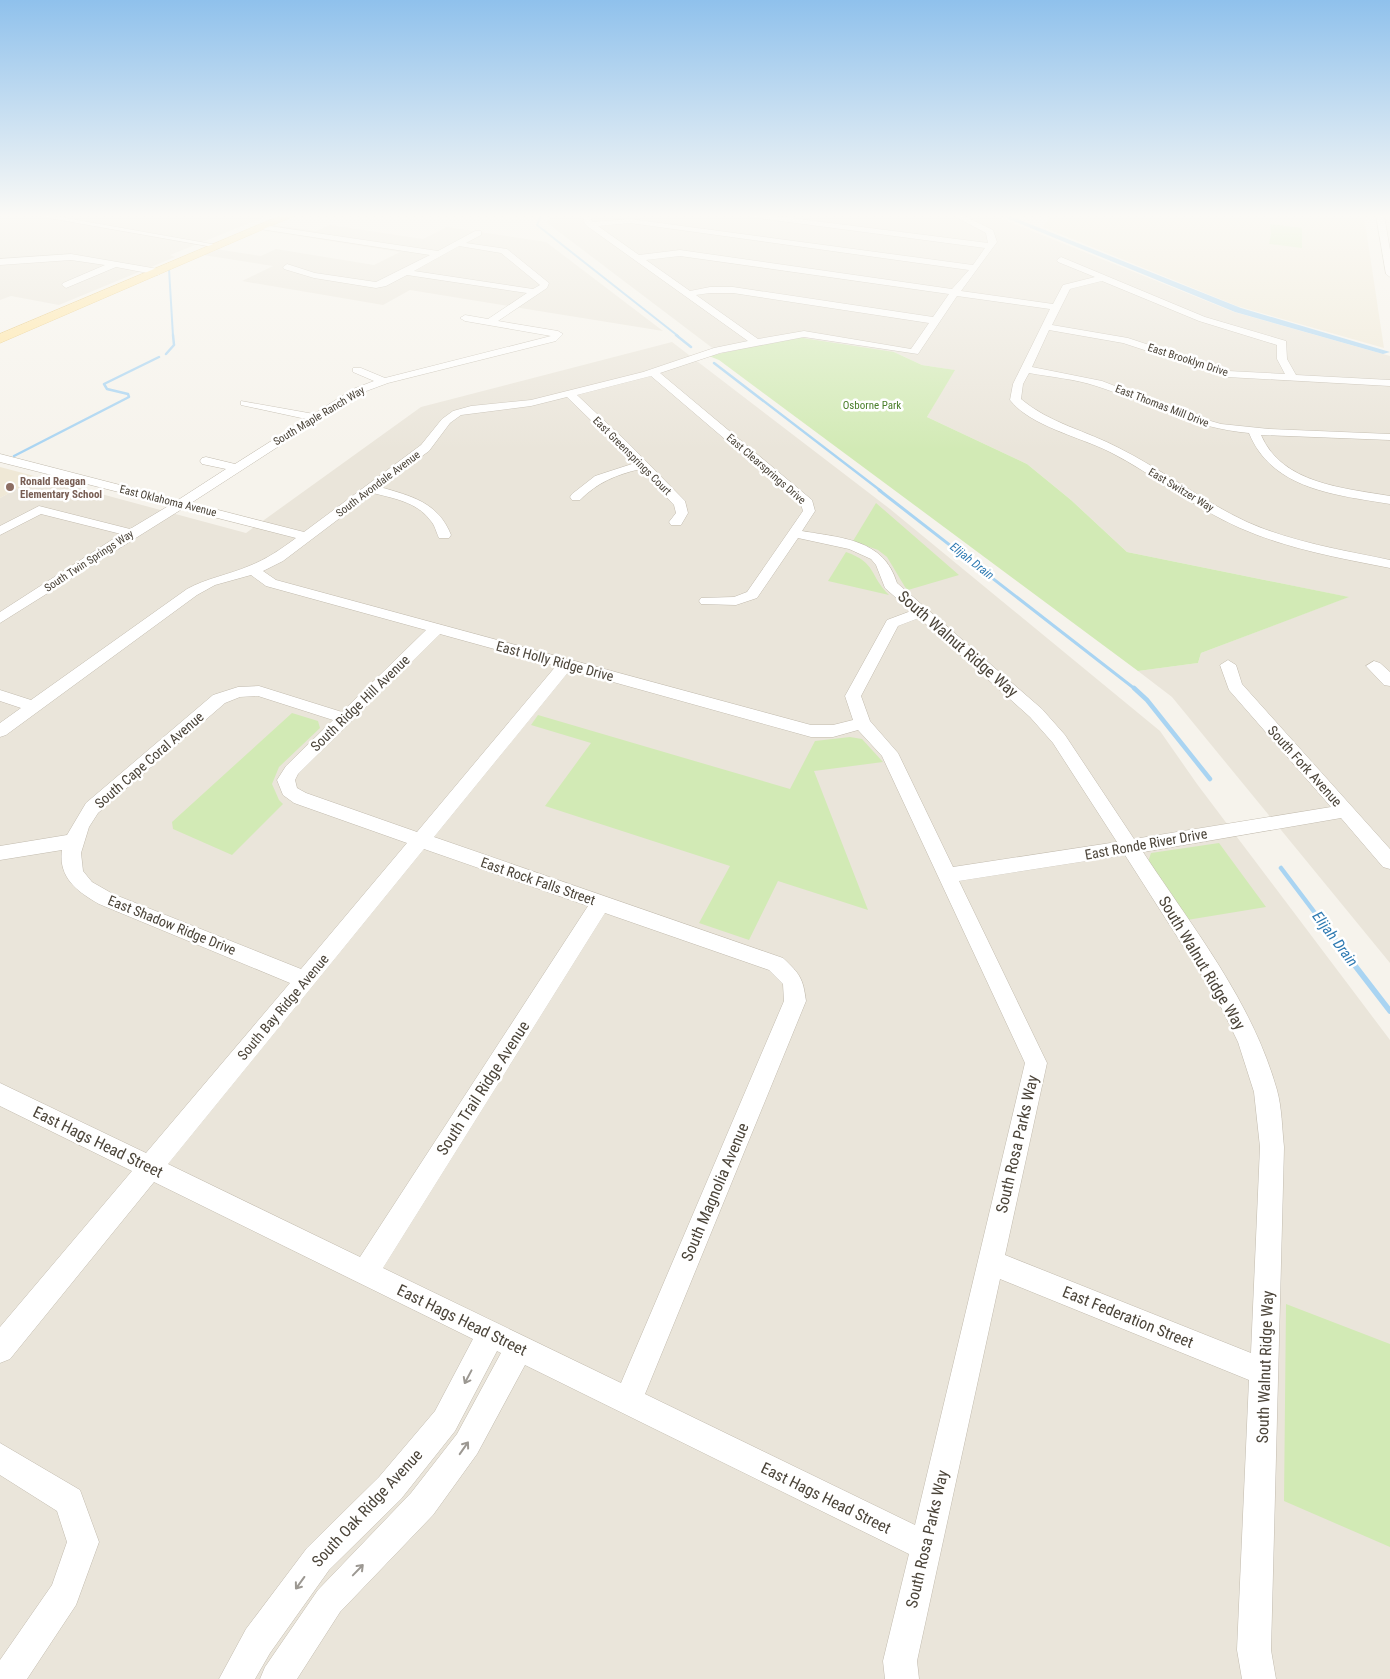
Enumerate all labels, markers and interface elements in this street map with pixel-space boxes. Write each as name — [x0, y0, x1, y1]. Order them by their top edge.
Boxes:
street label: East Brooklyn Drive — [1146, 341, 1230, 379]
street label: East Thomas Mill Drive — [1113, 382, 1211, 430]
street label: South Maple Ranch Way — [271, 383, 367, 448]
park label: Osborne Park — [843, 399, 901, 412]
street label: East Greensprings Court — [590, 414, 674, 498]
street label: East Clearsprings Drive — [724, 431, 808, 507]
street label: South Avondale Avenue — [333, 448, 423, 520]
street label: East Switzer Way — [1146, 465, 1216, 515]
place label: Ronald Reagan Elementary School — [20, 475, 102, 501]
marker: Ronald Reagan Elementary School — [4, 481, 16, 493]
street label: East Oklahoma Avenue — [118, 483, 218, 519]
street label: South Twin Springs Way — [42, 527, 136, 595]
water label: Elijah Drain — [947, 540, 997, 583]
street label: South Walnut Ridge Way — [894, 587, 1022, 701]
street label: East Holly Ridge Drive — [495, 638, 616, 684]
street label: South Ridge Hill Avenue — [307, 651, 413, 754]
street label: South Cape Coral Avenue — [91, 708, 207, 812]
street label: South Fork Avenue — [1265, 722, 1346, 810]
street label: East Ronde River Drive — [1084, 825, 1209, 863]
street label: East Rock Falls Street — [479, 854, 597, 908]
street label: East Shadow Ridge Drive — [106, 892, 239, 958]
street label: South Walnut Ridge Way — [1155, 893, 1250, 1034]
water label: Elijah Drain — [1308, 908, 1362, 970]
street label: South Bay Ridge Avenue — [234, 951, 332, 1063]
street label: South Trail Ridge Avenue — [433, 1017, 533, 1159]
street label: South Rosa Parks Way — [992, 1073, 1042, 1215]
street label: East Hags Head Street — [30, 1102, 166, 1182]
street label: South Magnolia Avenue — [677, 1120, 753, 1264]
street label: East Hags Head Street — [394, 1280, 530, 1360]
street label: East Federation Street — [1060, 1282, 1196, 1352]
street label: South Walnut Ridge Way — [1253, 1290, 1277, 1444]
one-way arrow — [463, 1369, 472, 1384]
one-way arrow — [459, 1441, 469, 1455]
street label: South Oak Ridge Avenue — [308, 1445, 426, 1571]
street label: East Hags Head Street — [758, 1458, 894, 1538]
street label: South Rosa Parks Way — [902, 1468, 952, 1610]
one-way arrow — [352, 1564, 364, 1576]
one-way arrow — [295, 1576, 305, 1590]

